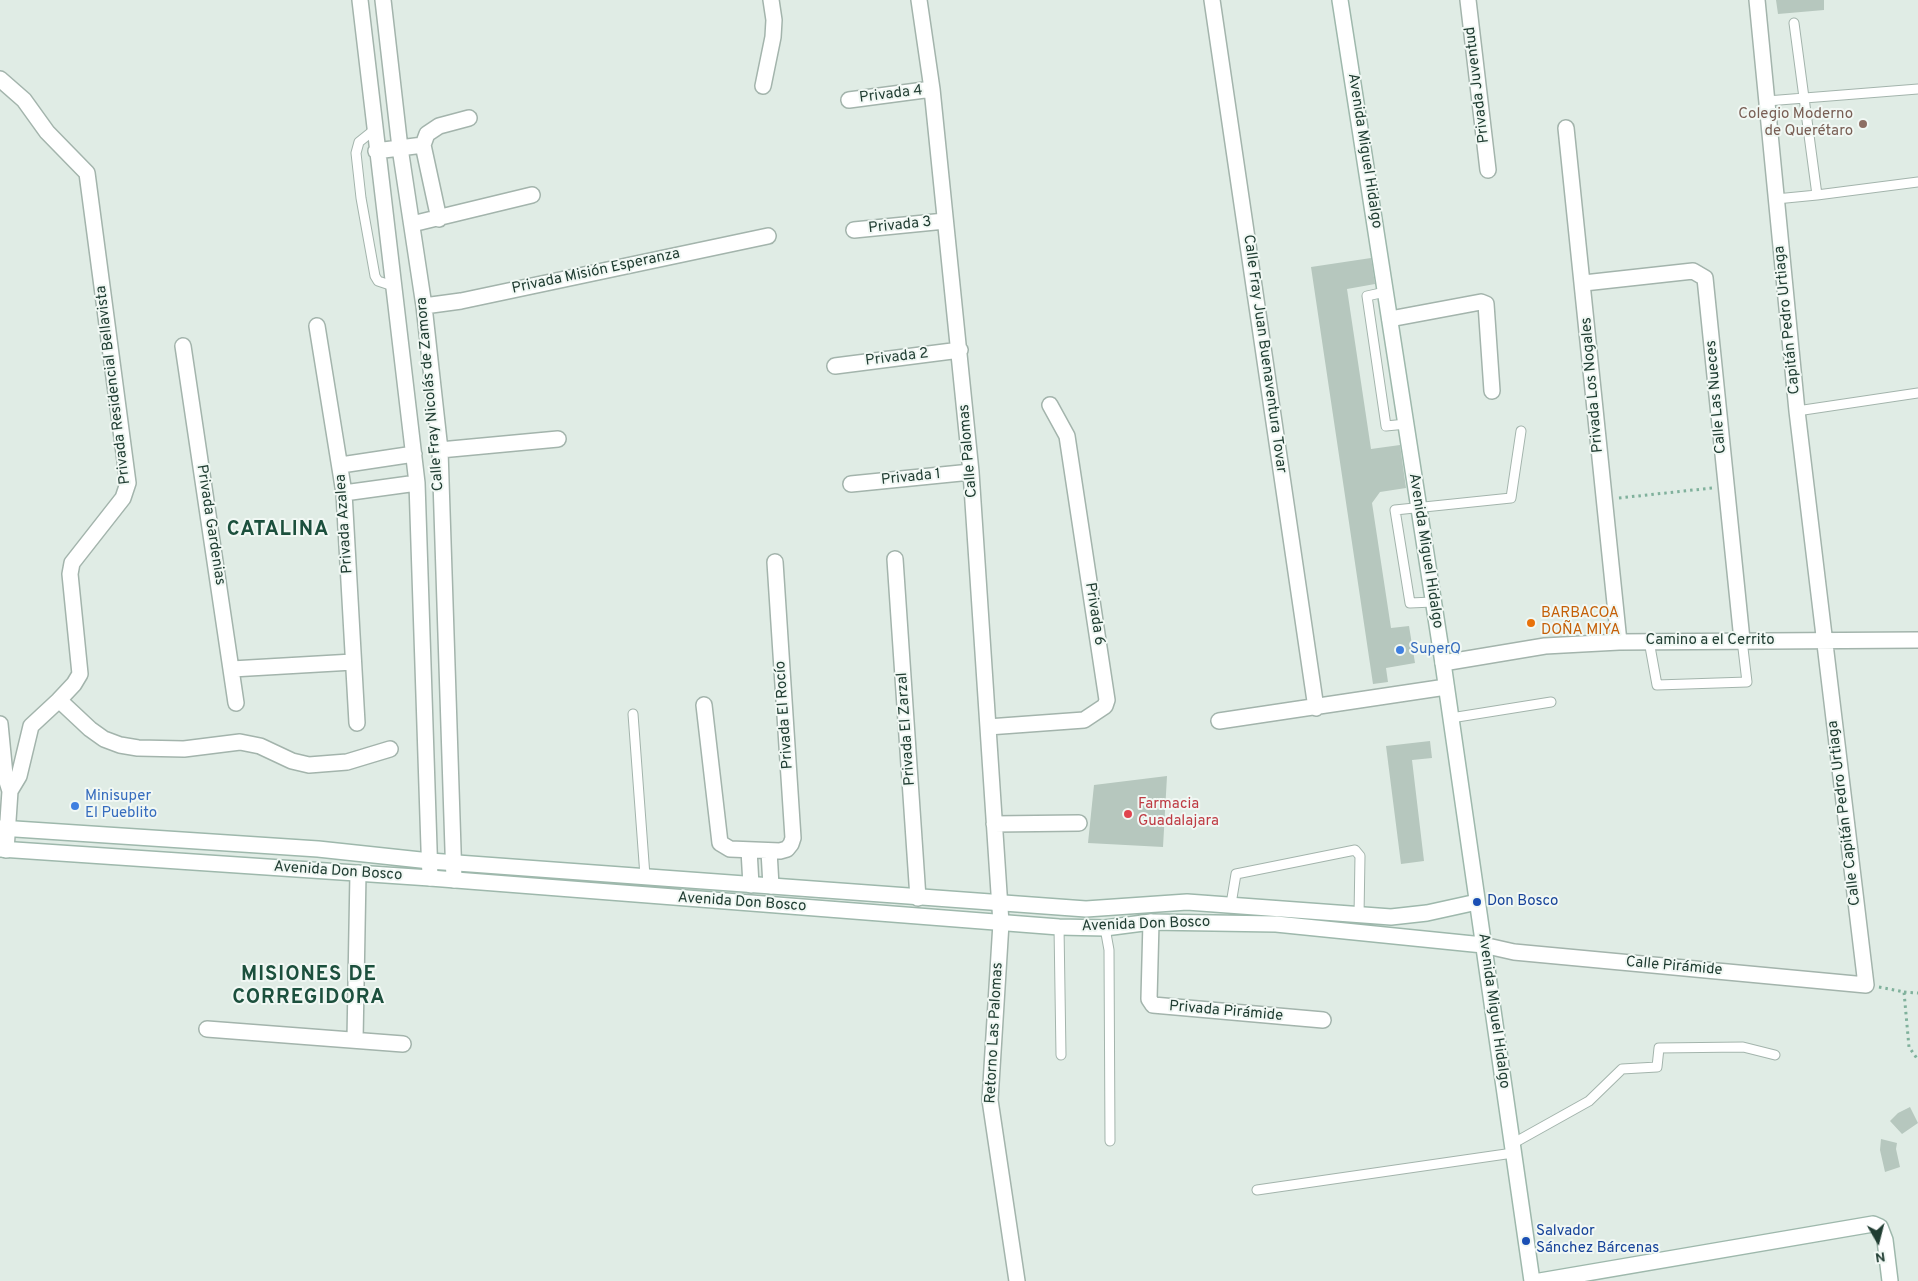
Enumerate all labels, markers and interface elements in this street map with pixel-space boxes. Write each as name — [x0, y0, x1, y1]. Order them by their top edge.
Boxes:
street label: Privada Juventud — [1462, 26, 1494, 144]
street label: Avenida Miguel Hidalgo — [1343, 72, 1385, 230]
street label: Privada 4 — [858, 82, 924, 108]
place label: Colegio Moderno de Querétaro — [1738, 106, 1853, 141]
marker: Colegio Moderno de Querétaro — [1857, 118, 1869, 130]
street label: Privada 3 — [868, 214, 932, 238]
street label: Calle Fray Juan Buenaventura Tovar — [1238, 234, 1290, 474]
street label: Privada Misión Esperanza — [510, 245, 682, 299]
street label: Capitán Pedro Urtiaga — [1771, 245, 1805, 395]
street label: Privada Residencial Bellavista — [93, 285, 135, 485]
street label: Calle Fray Nicolás de Zamora — [414, 296, 448, 492]
street label: Privada Los Nogales — [1578, 316, 1608, 454]
street label: Calle Las Nueces — [1703, 340, 1731, 454]
street label: Privada 2 — [864, 345, 930, 371]
street label: Calle Palomas — [956, 403, 982, 499]
street label: Privada Gardenias — [192, 463, 228, 587]
street label: Privada 1 — [880, 466, 942, 490]
street label: Avenida Miguel Hidalgo — [1404, 472, 1446, 630]
street label: Privada Azalea — [333, 474, 357, 574]
district label: CATALINA — [226, 519, 330, 543]
street label: Privada 6 — [1080, 581, 1108, 647]
place label: BARBACOA DOÑA MIYA — [1541, 605, 1621, 640]
marker: BARBACOA DOÑA MIYA — [1525, 617, 1537, 629]
street label: Camino a el Cerrito — [1645, 632, 1775, 650]
place label: SuperQ — [1410, 641, 1461, 659]
marker: SuperQ — [1394, 644, 1406, 656]
street label: Privada El Rocío — [772, 660, 798, 770]
street label: Privada El Zarzal — [894, 672, 920, 786]
street label: Calle Capitán Pedro Urtiaga — [1825, 719, 1865, 907]
place label: Minisuper El Pueblito — [85, 788, 157, 823]
place label: Farmacia Guadalajara — [1138, 796, 1219, 831]
marker: Minisuper El Pueblito — [69, 800, 81, 812]
marker: Farmacia Guadalajara — [1122, 808, 1134, 820]
street label: Avenida Don Bosco — [273, 859, 403, 885]
street label: Avenida Don Bosco — [677, 890, 807, 916]
place label: Don Bosco — [1487, 893, 1558, 911]
marker: Don Bosco — [1471, 896, 1483, 908]
street label: Avenida Don Bosco — [1081, 914, 1211, 936]
street label: Avenida Miguel Hidalgo — [1473, 932, 1513, 1090]
street label: Calle Pirámide — [1625, 954, 1723, 980]
street label: Retorno Las Palomas — [982, 962, 1008, 1104]
district label: MISIONES DE CORREGIDORA — [231, 964, 387, 1011]
street label: Privada Pirámide — [1168, 998, 1284, 1026]
north arrow — [1853, 1216, 1903, 1266]
place label: Salvador Sánchez Bárcenas — [1536, 1223, 1659, 1258]
marker: Salvador Sánchez Bárcenas — [1520, 1235, 1532, 1247]
text: N — [1874, 1247, 1886, 1265]

